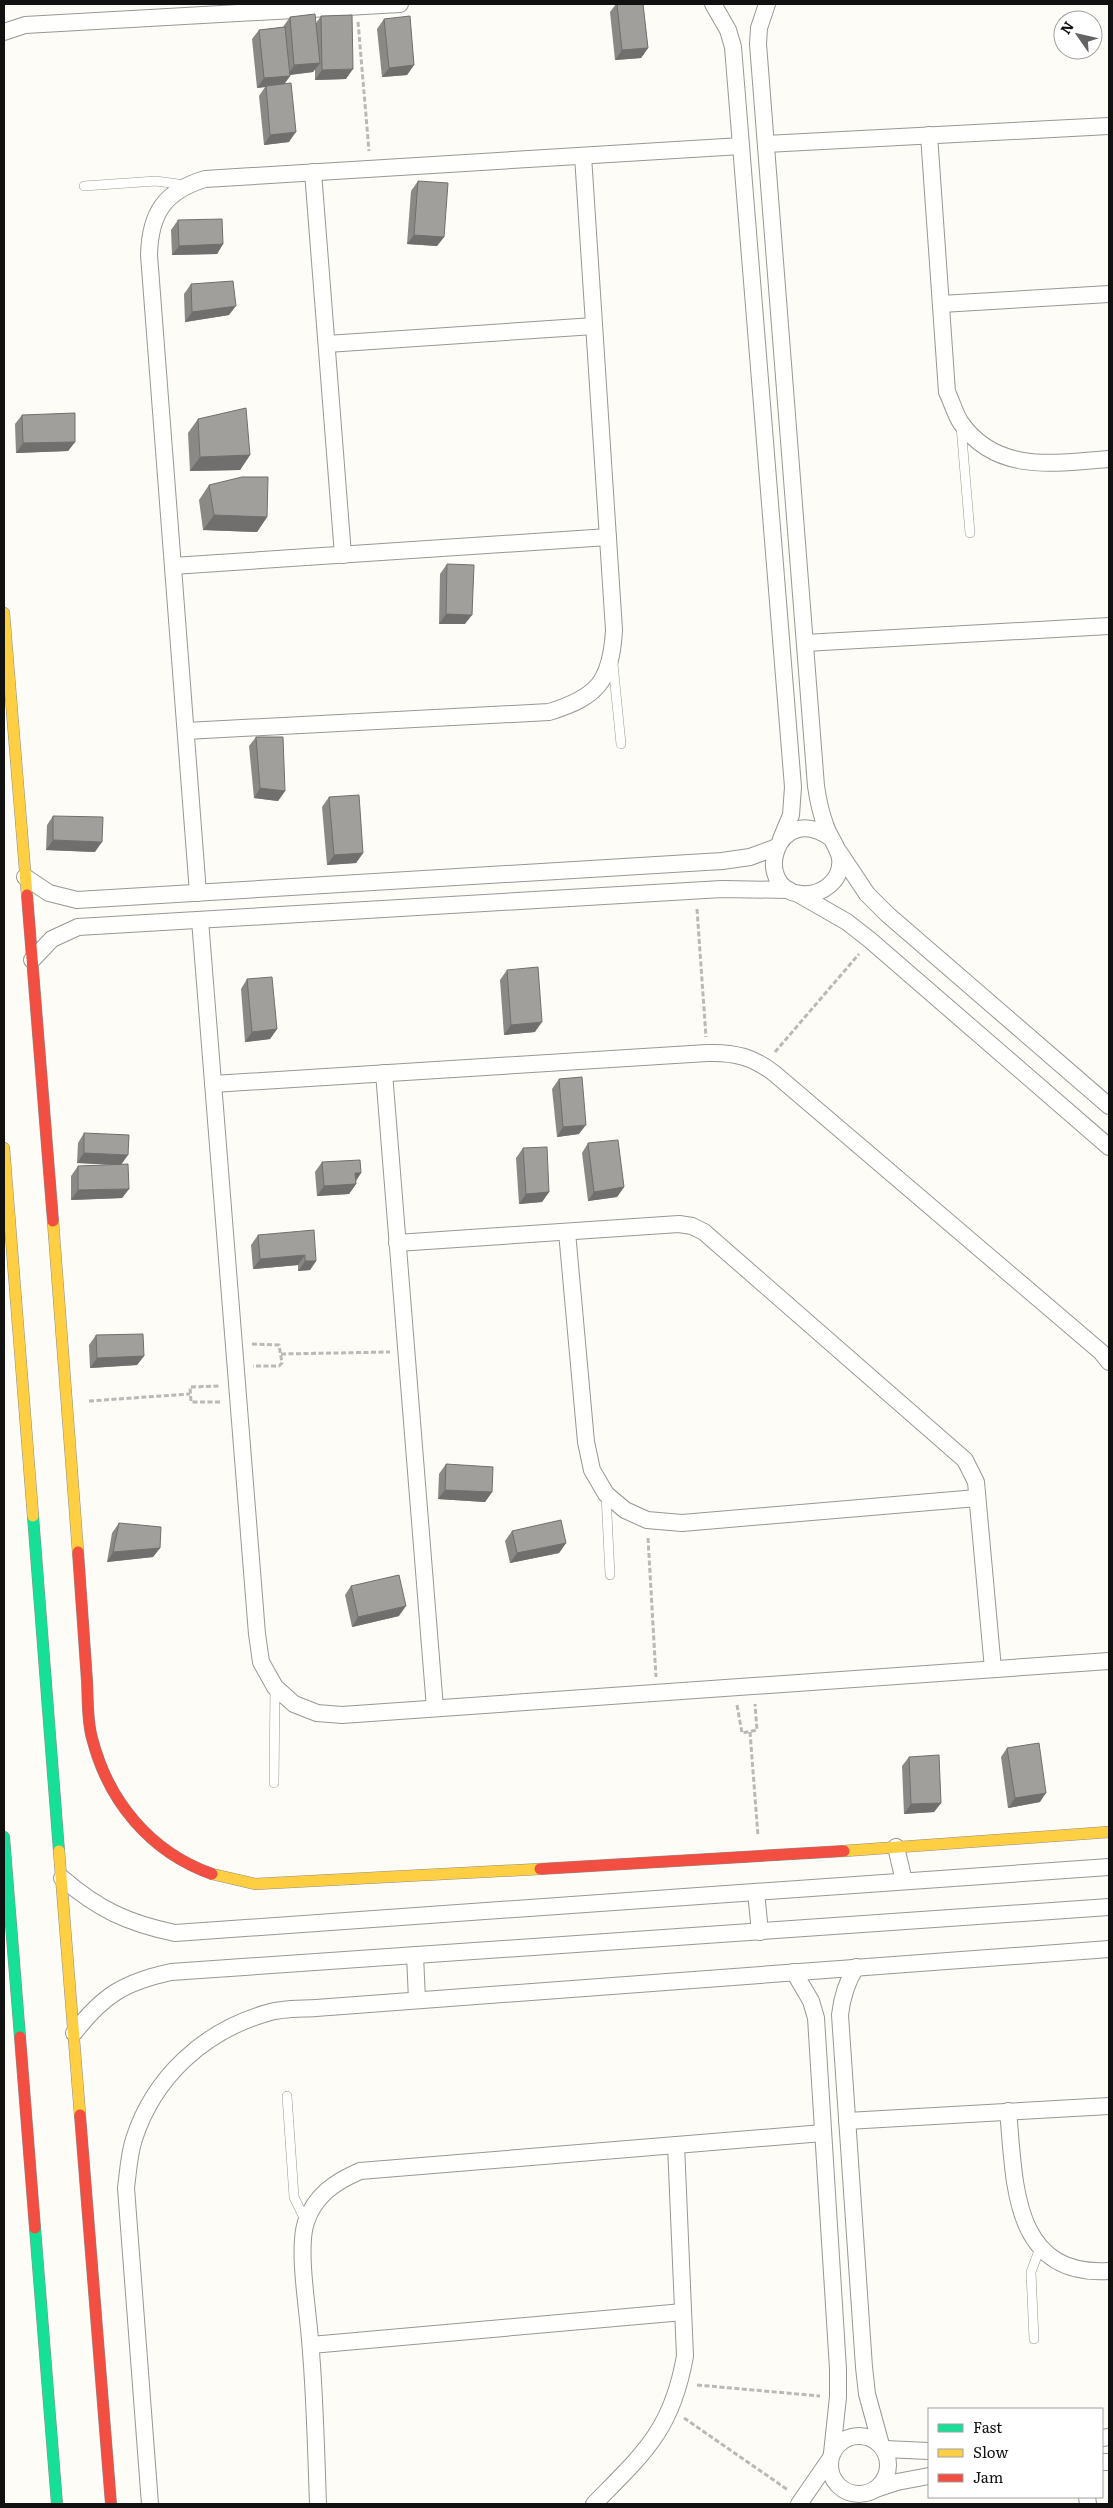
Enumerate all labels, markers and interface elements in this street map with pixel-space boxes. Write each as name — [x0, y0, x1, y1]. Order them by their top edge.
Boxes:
north arrow — [1053, 10, 1103, 60]
text: N — [1055, 17, 1078, 38]
legend — [928, 2408, 1103, 2498]
text: Fast — [973, 2415, 1002, 2438]
text: Slow — [973, 2440, 1008, 2463]
text: Jam — [973, 2465, 1004, 2488]

